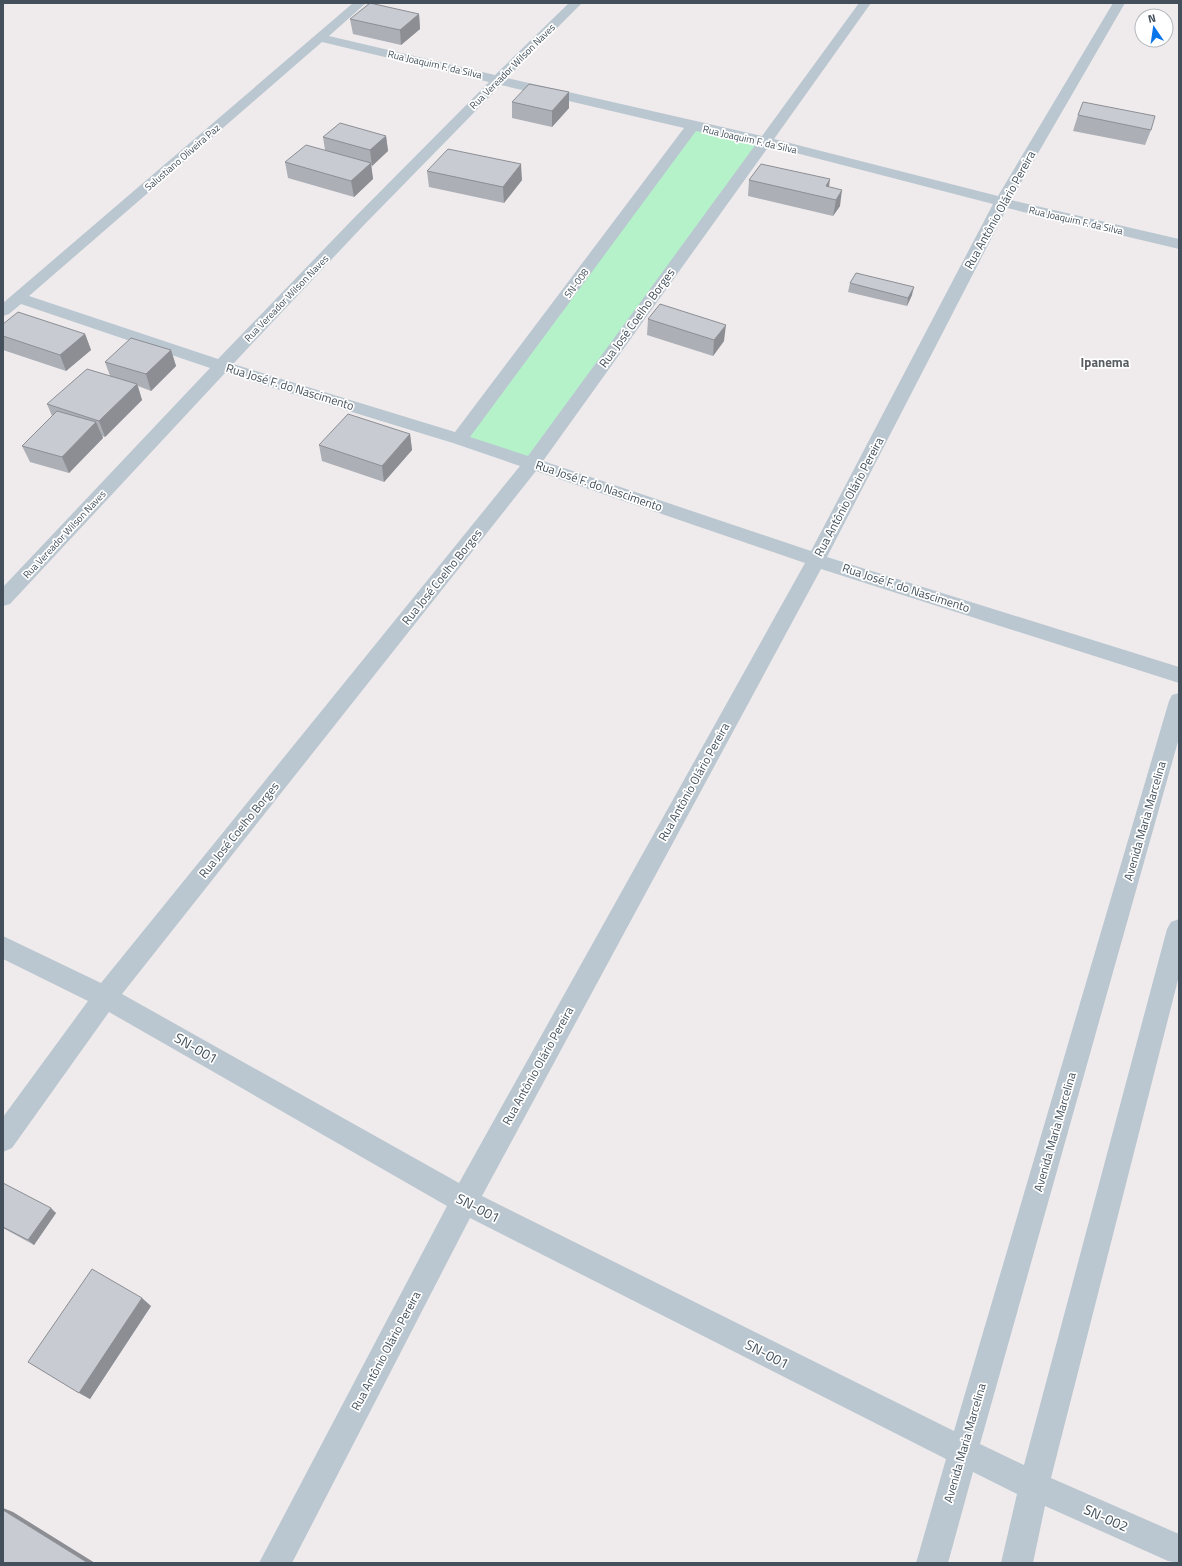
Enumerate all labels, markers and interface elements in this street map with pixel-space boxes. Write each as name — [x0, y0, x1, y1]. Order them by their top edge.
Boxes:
north arrow — [1134, 8, 1174, 48]
text: N — [1146, 10, 1157, 27]
street label: Rua Vereador Wilson Naves — [466, 20, 559, 113]
street label: Rua Joaquim F. da Silva — [386, 46, 483, 83]
street label: Salustiano Oliveira Paz — [141, 120, 224, 194]
street label: Rua Joaquim F. da Silva — [701, 121, 798, 158]
street label: Rua Antônio Olário Pereira — [959, 147, 1040, 273]
street label: Rua Joaquim F. da Silva — [1027, 202, 1124, 239]
street label: Rua Vereador Wilson Naves — [241, 251, 332, 345]
street label: Rua José Coelho Borges — [594, 264, 679, 371]
street label: SN-008 — [560, 265, 593, 301]
district label: Ipanema — [1081, 352, 1130, 372]
street label: Rua José F. do Nascimento — [224, 358, 357, 415]
street label: Rua Antônio Olário Pereira — [809, 434, 888, 560]
street label: Rua José F. do Nascimento — [533, 455, 665, 516]
street label: Rua Vereador Wilson Naves — [19, 487, 110, 582]
street label: Rua José Coelho Borges — [397, 524, 487, 629]
street label: Rua José F. do Nascimento — [840, 558, 972, 617]
street label: Rua Antônio Olário Pereira — [653, 719, 734, 845]
street label: Avenida Maria Marcelina — [1118, 759, 1171, 883]
street label: Rua José Coelho Borges — [194, 777, 284, 882]
street label: Rua Antônio Olário Pereira — [497, 1003, 578, 1129]
street label: SN-001 — [171, 1027, 222, 1068]
street label: Avenida Maria Marcelina — [1028, 1070, 1081, 1194]
street label: SN-001 — [453, 1188, 504, 1228]
street label: Rua Antônio Olário Pereira — [346, 1288, 425, 1414]
street label: SN-001 — [742, 1334, 793, 1374]
street label: Avenida Maria Marcelina — [938, 1381, 991, 1505]
street label: SN-002 — [1081, 1498, 1132, 1537]

